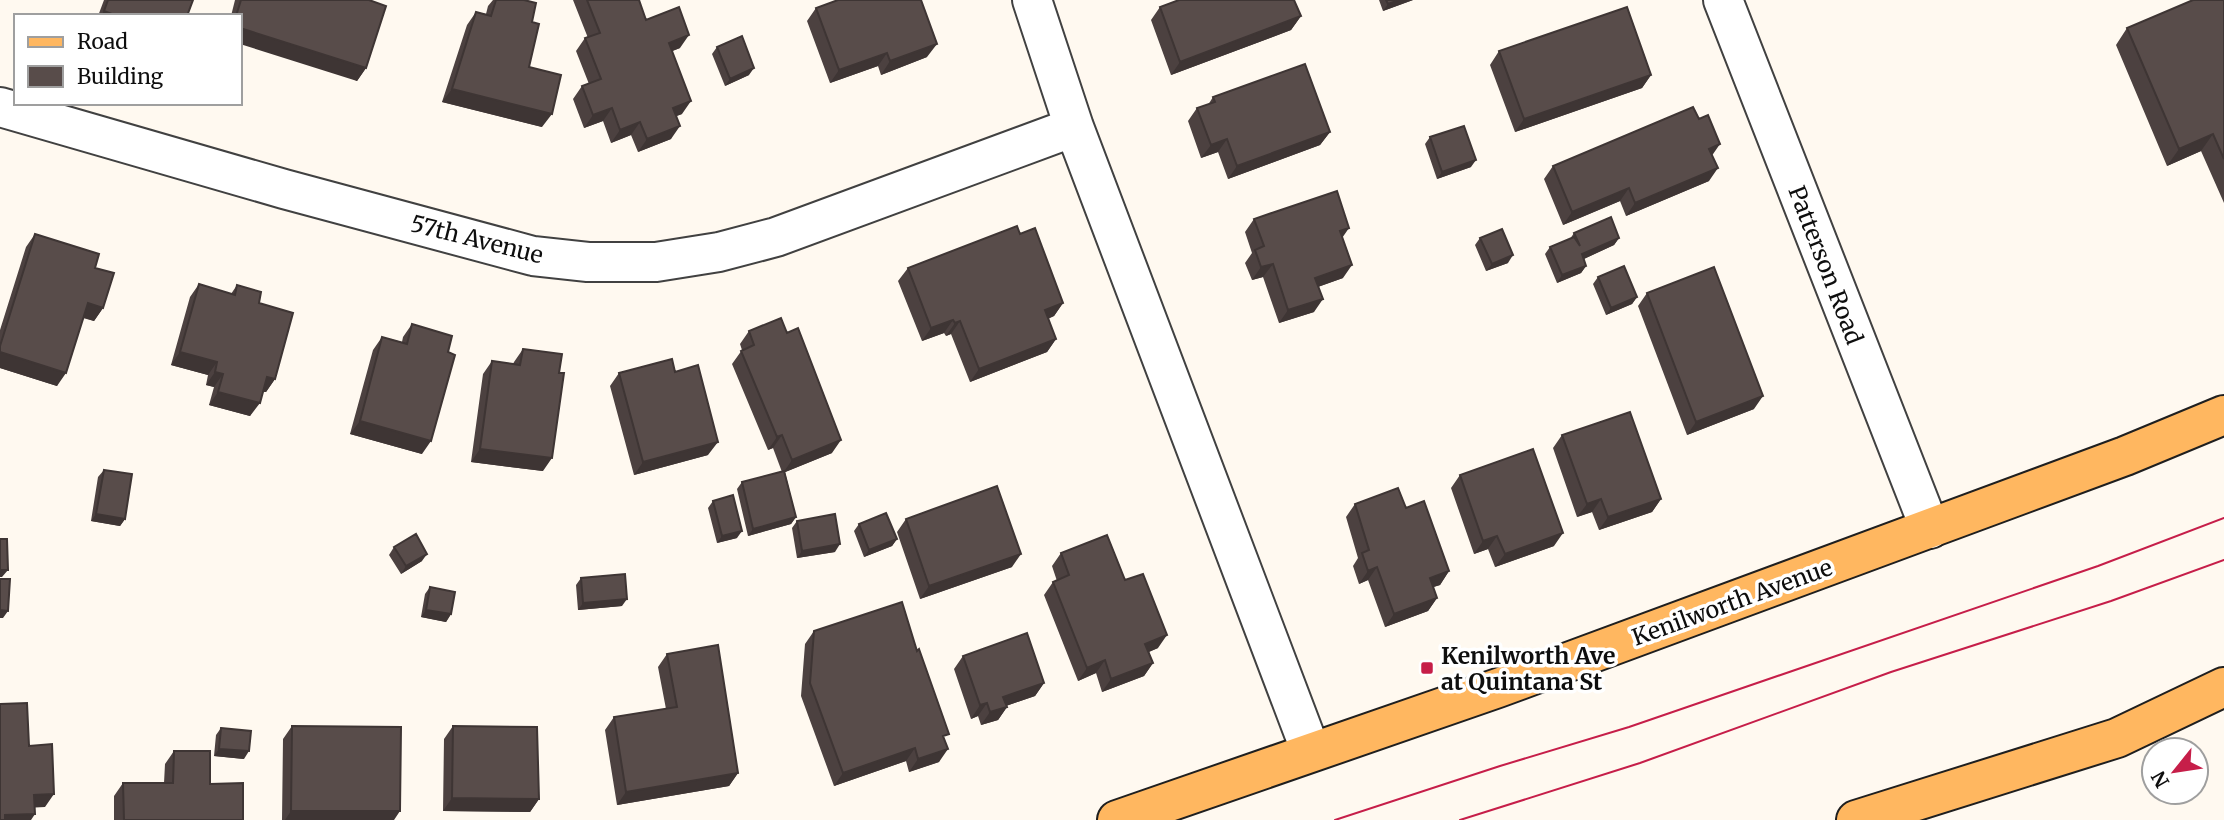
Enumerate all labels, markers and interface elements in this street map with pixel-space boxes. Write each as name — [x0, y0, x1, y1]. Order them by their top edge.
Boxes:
legend — [14, 14, 242, 105]
text: Road — [77, 28, 128, 55]
text: Building — [77, 63, 164, 90]
street label: Patterson Road — [1782, 182, 1870, 349]
street label: 57th Avenue — [408, 209, 546, 269]
street label: Kenilworth Avenue — [1628, 552, 1836, 652]
place label: Kenilworth Ave at Quintana St — [1441, 641, 1615, 696]
marker: Kenilworth Ave at Quintana St — [1419, 660, 1435, 676]
north arrow — [2140, 736, 2210, 806]
text: N — [2146, 767, 2174, 792]

